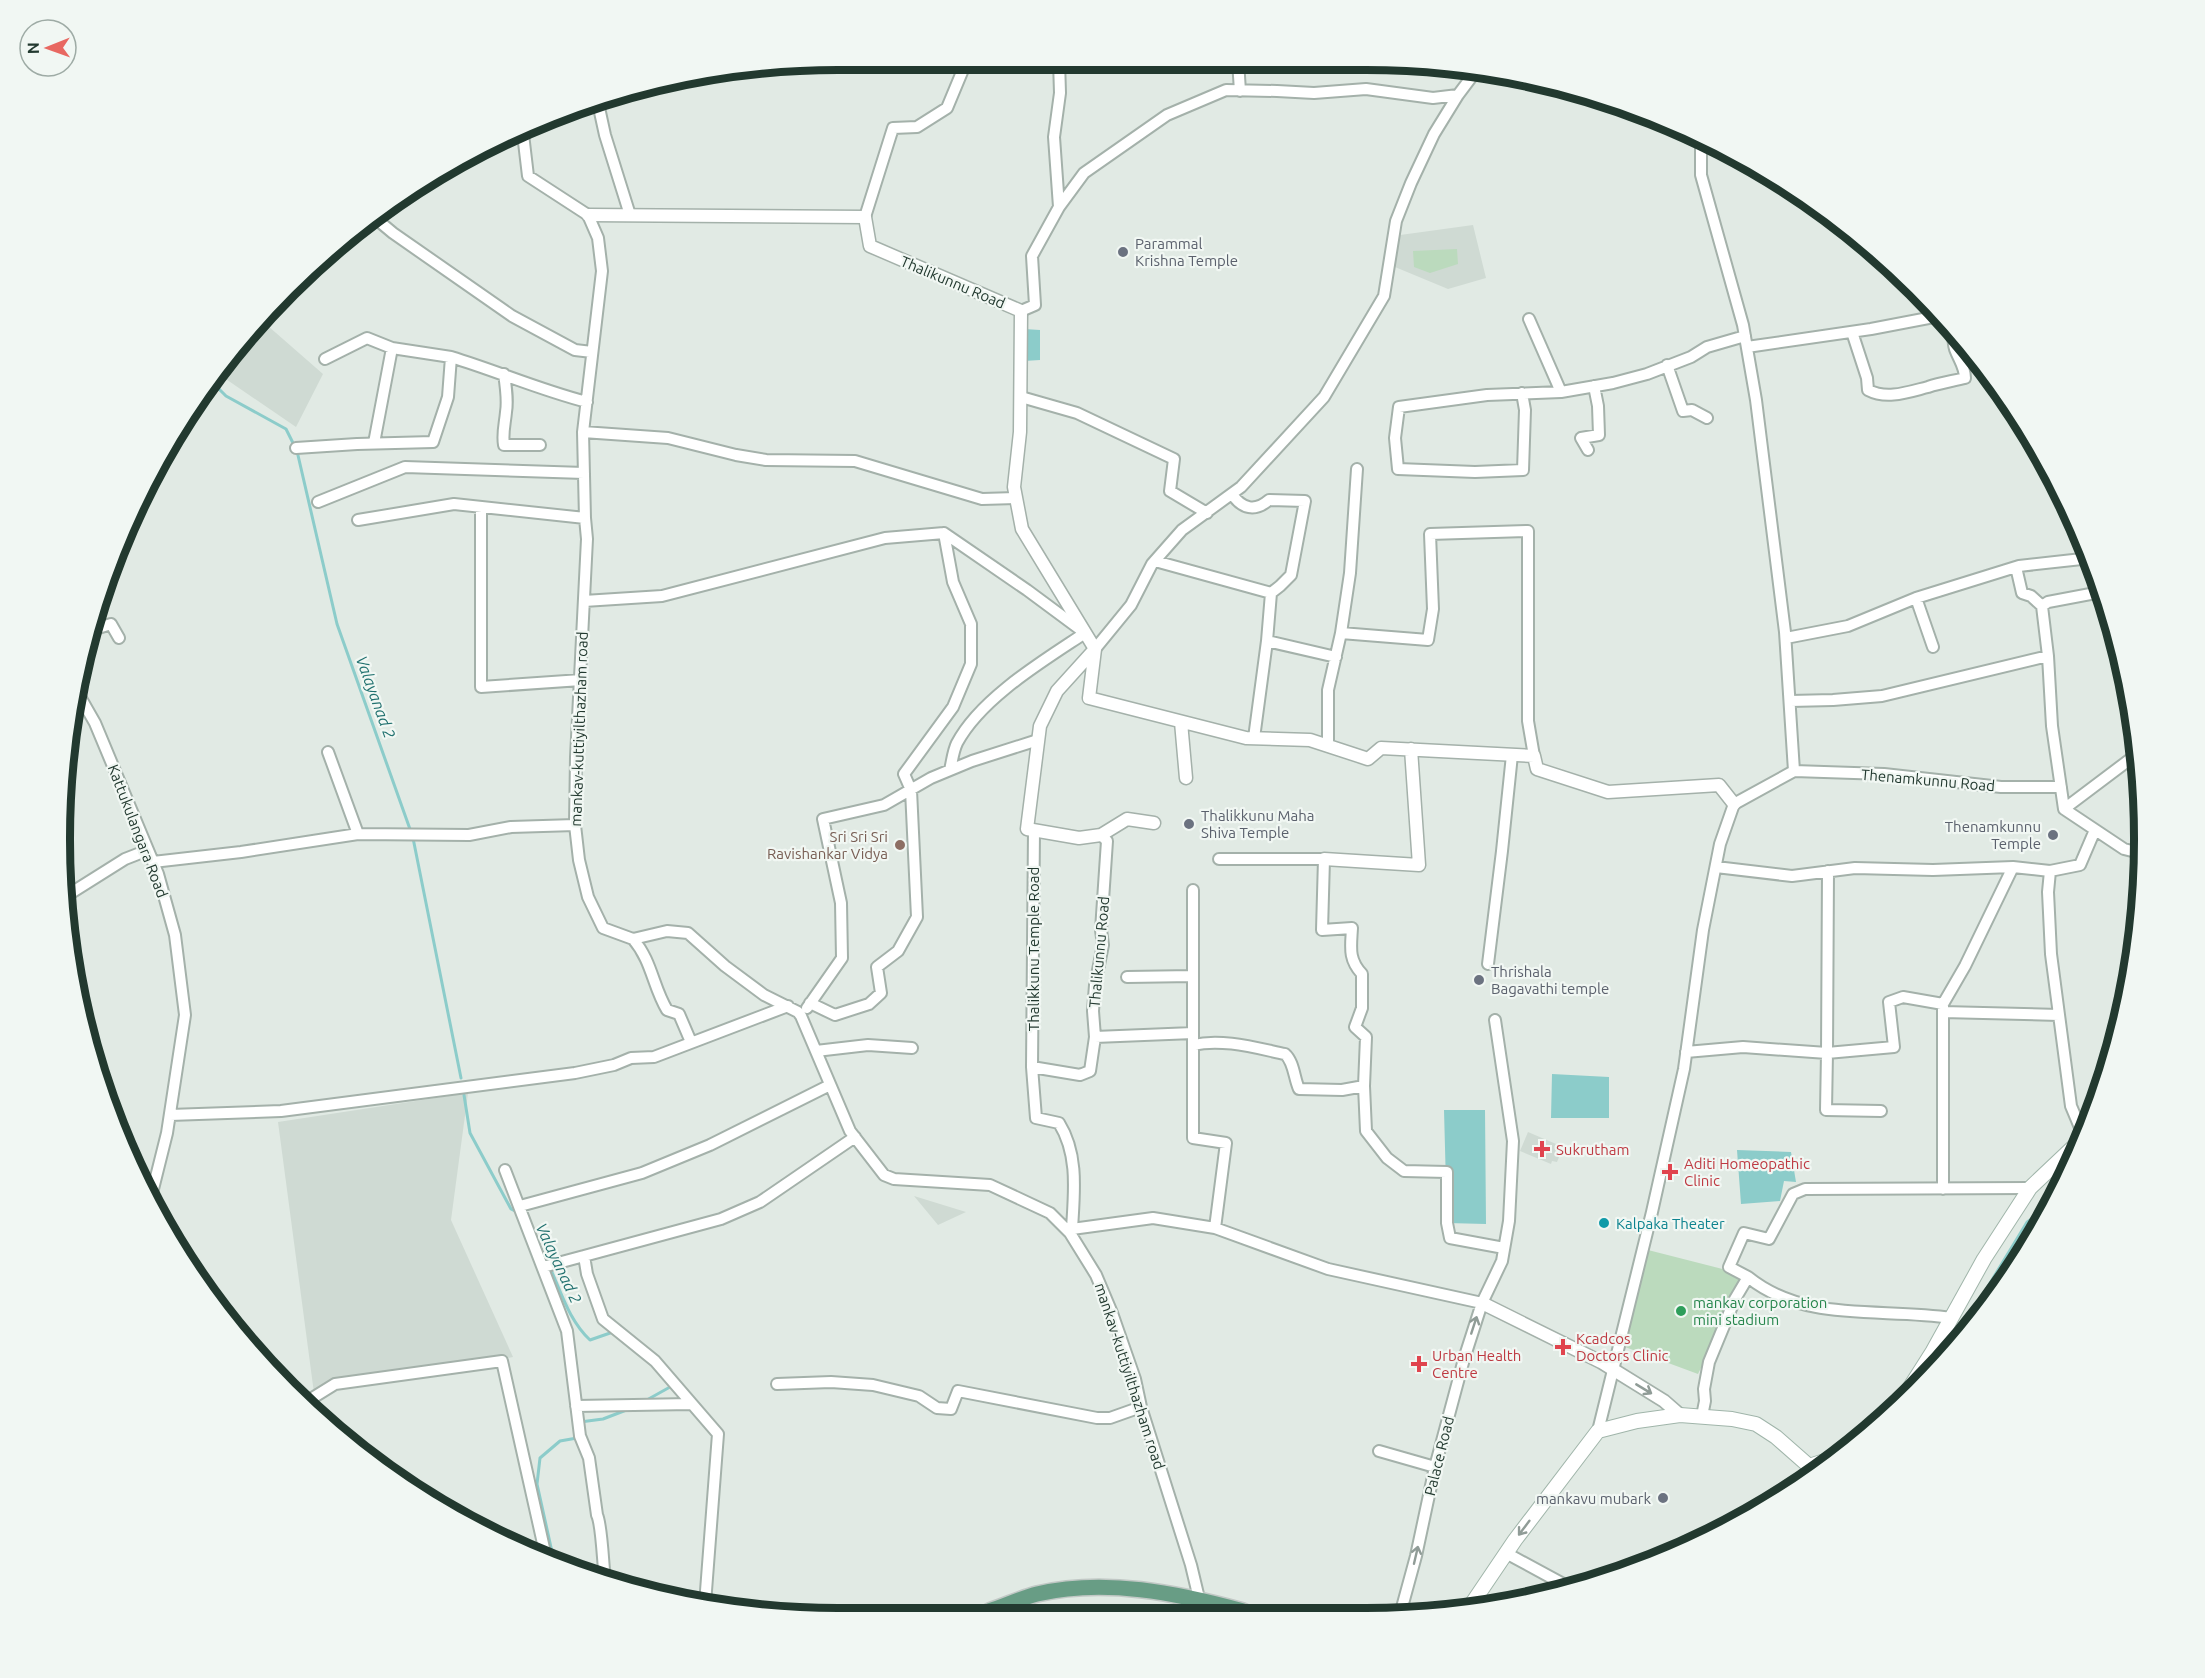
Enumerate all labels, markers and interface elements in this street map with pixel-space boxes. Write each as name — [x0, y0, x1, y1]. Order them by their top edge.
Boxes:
north arrow — [18, 18, 78, 78]
text: N — [24, 42, 42, 54]
place label: Parammal Krishna Temple — [1135, 235, 1238, 269]
marker: Parammal Krishna Temple — [1116, 245, 1130, 259]
street label: Thalikunnu Road — [898, 252, 1008, 312]
street label: mankav-kuttiyilthazham road — [567, 631, 591, 827]
water label: Valayanad 2 — [353, 653, 399, 741]
street label: Kattukulangara Road — [105, 762, 171, 900]
street label: Thenamkunnu Road — [1860, 766, 1996, 794]
place label: Thalikkunu Maha Shiva Temple — [1201, 807, 1314, 841]
marker: Thalikkunu Maha Shiva Temple — [1182, 817, 1196, 831]
place label: Thenamkunnu Temple — [1945, 818, 2041, 852]
place label: Sri Sri Sri Ravishankar Vidya — [767, 828, 888, 862]
marker: Thenamkunnu Temple — [2046, 828, 2060, 842]
marker: Sri Sri Sri Ravishankar Vidya — [893, 838, 907, 852]
street label: Thalikkunu Temple Road — [1025, 867, 1042, 1031]
street label: Thalikunnu Road — [1086, 895, 1112, 1009]
place label: Thrishala Bagavathi temple — [1491, 963, 1609, 997]
marker: Thrishala Bagavathi temple — [1472, 973, 1486, 987]
marker: Sukrutham — [1533, 1140, 1551, 1158]
place label: Sukrutham — [1556, 1141, 1629, 1158]
place label: Aditi Homeopathic Clinic — [1684, 1155, 1810, 1189]
marker: Aditi Homeopathic Clinic — [1661, 1163, 1679, 1181]
place label: Kalpaka Theater — [1616, 1215, 1725, 1232]
marker: Kalpaka Theater — [1597, 1216, 1611, 1230]
water label: Valayanad 2 — [533, 1220, 585, 1306]
street label: mankav-kuttiyilthazham road — [1092, 1281, 1168, 1471]
place label: mankav corporation mini stadium — [1693, 1294, 1827, 1328]
marker: mankav corporation mini stadium — [1674, 1304, 1688, 1318]
one-way arrow — [1470, 1316, 1481, 1335]
place label: Kcadcos Doctors Clinic — [1576, 1330, 1669, 1364]
marker: Kcadcos Doctors Clinic — [1554, 1338, 1572, 1356]
place label: Urban Health Centre — [1432, 1347, 1521, 1381]
marker: Urban Health Centre — [1410, 1355, 1428, 1373]
one-way arrow — [1635, 1383, 1652, 1395]
street label: Palace Road — [1421, 1414, 1457, 1498]
place label: mankavu mubark — [1536, 1490, 1651, 1507]
marker: mankavu mubark — [1656, 1491, 1670, 1505]
one-way arrow — [1518, 1520, 1531, 1536]
one-way arrow — [1411, 1546, 1422, 1565]

